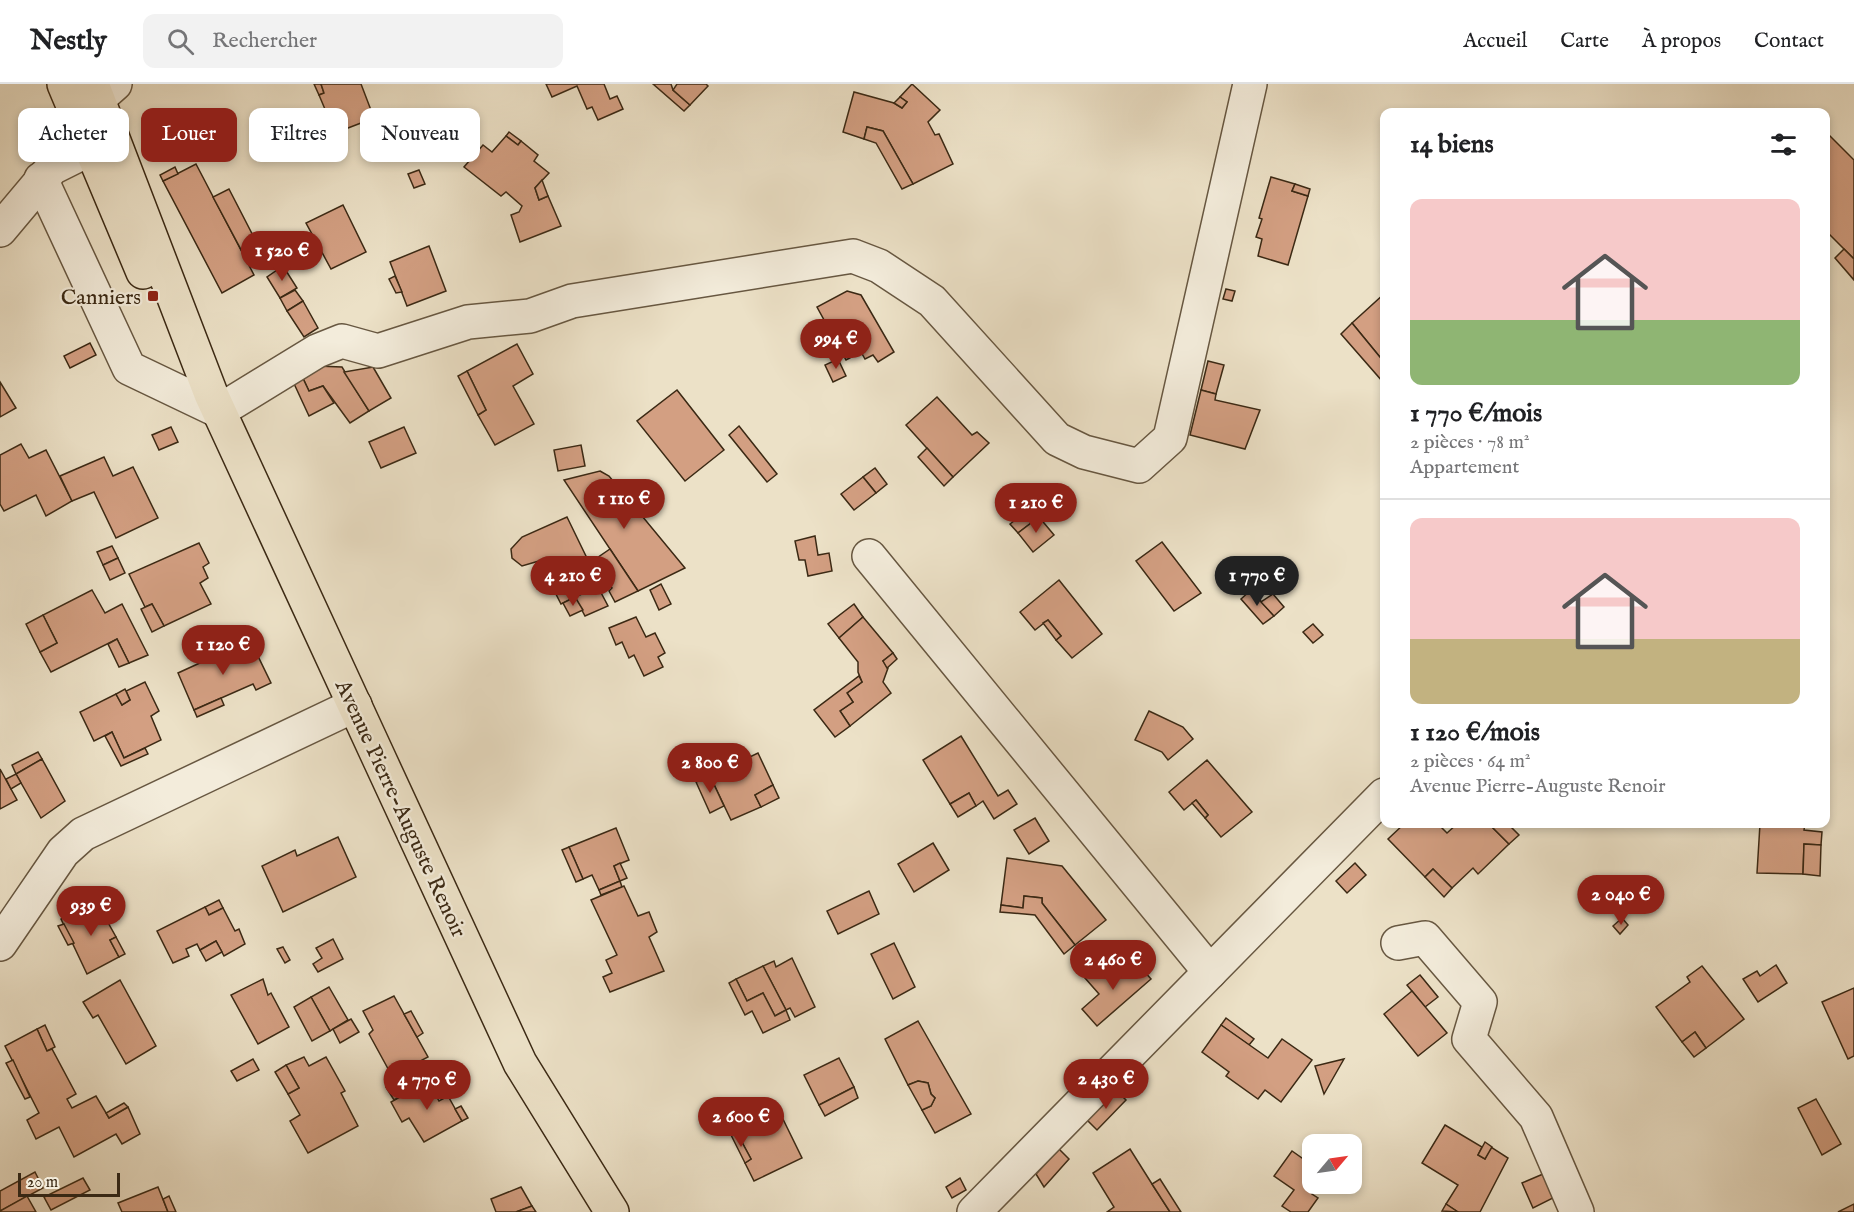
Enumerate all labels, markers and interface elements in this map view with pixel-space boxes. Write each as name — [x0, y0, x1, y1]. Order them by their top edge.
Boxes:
search box — [143, 14, 563, 68]
text: Nestly — [30, 24, 107, 59]
icon: search — [164, 25, 197, 58]
text: Rechercher — [212, 27, 317, 55]
text: Accueil — [1463, 28, 1527, 55]
text: Carte — [1560, 28, 1609, 55]
text: À propos — [1642, 28, 1721, 55]
text: Contact — [1754, 28, 1824, 55]
chip: Acheter — [18, 108, 129, 162]
chip: Louer — [141, 108, 237, 162]
chip: Filtres — [249, 108, 348, 162]
chip: Nouveau — [360, 108, 480, 162]
text: 14 biens — [1410, 128, 1494, 161]
icon: filters — [1767, 128, 1800, 161]
pin: 1 520 € — [227, 231, 337, 282]
text: 1 520 € — [255, 238, 309, 263]
icon: home — [1551, 238, 1659, 346]
place label: Canniers — [61, 284, 141, 312]
marker: Canniers — [146, 289, 160, 303]
pin: 994 € — [794, 319, 878, 370]
text: 994 € — [814, 326, 858, 351]
text: 1 770 €/mois — [1410, 397, 1542, 430]
text: 2 pièces · 78 m² — [1410, 430, 1529, 455]
text: Appartement — [1410, 455, 1519, 480]
pin: 1 110 € — [569, 479, 679, 530]
pin: 1 210 € — [981, 483, 1091, 534]
text: 1 110 € — [598, 486, 650, 511]
text: 1 210 € — [1009, 490, 1063, 515]
pin: 4 210 € — [518, 556, 628, 607]
pin: 1 770 € — [1202, 556, 1312, 607]
icon: home — [1551, 557, 1659, 665]
text: 4 210 € — [545, 563, 601, 588]
text: 1 770 € — [1229, 563, 1285, 588]
pin: 1 120 € — [168, 625, 278, 676]
text: 1 120 € — [196, 632, 250, 657]
street label: Avenue Pierre-Auguste Renoir — [328, 675, 472, 942]
text: 1 120 €/mois — [1410, 716, 1540, 749]
pin: 2 800 € — [655, 743, 765, 794]
text: 2 pièces · 64 m² — [1410, 749, 1531, 774]
text: 2 800 € — [681, 750, 739, 775]
text: Avenue Pierre-Auguste Renoir — [1410, 774, 1666, 799]
pin: 2 040 € — [1566, 875, 1676, 926]
text: 2 040 € — [1591, 882, 1651, 907]
pin: 939 € — [49, 886, 133, 937]
text: 939 € — [70, 893, 112, 918]
pin: 2 460 € — [1058, 940, 1168, 991]
text: 2 460 € — [1084, 947, 1142, 972]
pin: 2 430 € — [1051, 1059, 1161, 1110]
pin: 4 770 € — [372, 1060, 482, 1111]
text: 2 430 € — [1078, 1066, 1134, 1091]
text: 4 770 € — [398, 1067, 456, 1092]
pin: 2 600 € — [686, 1097, 796, 1148]
text: 2 600 € — [712, 1104, 770, 1129]
north arrow — [1302, 1134, 1362, 1194]
map controls — [1302, 1134, 1362, 1194]
scale bar — [18, 1170, 120, 1198]
text: 20 m — [27, 1173, 58, 1193]

